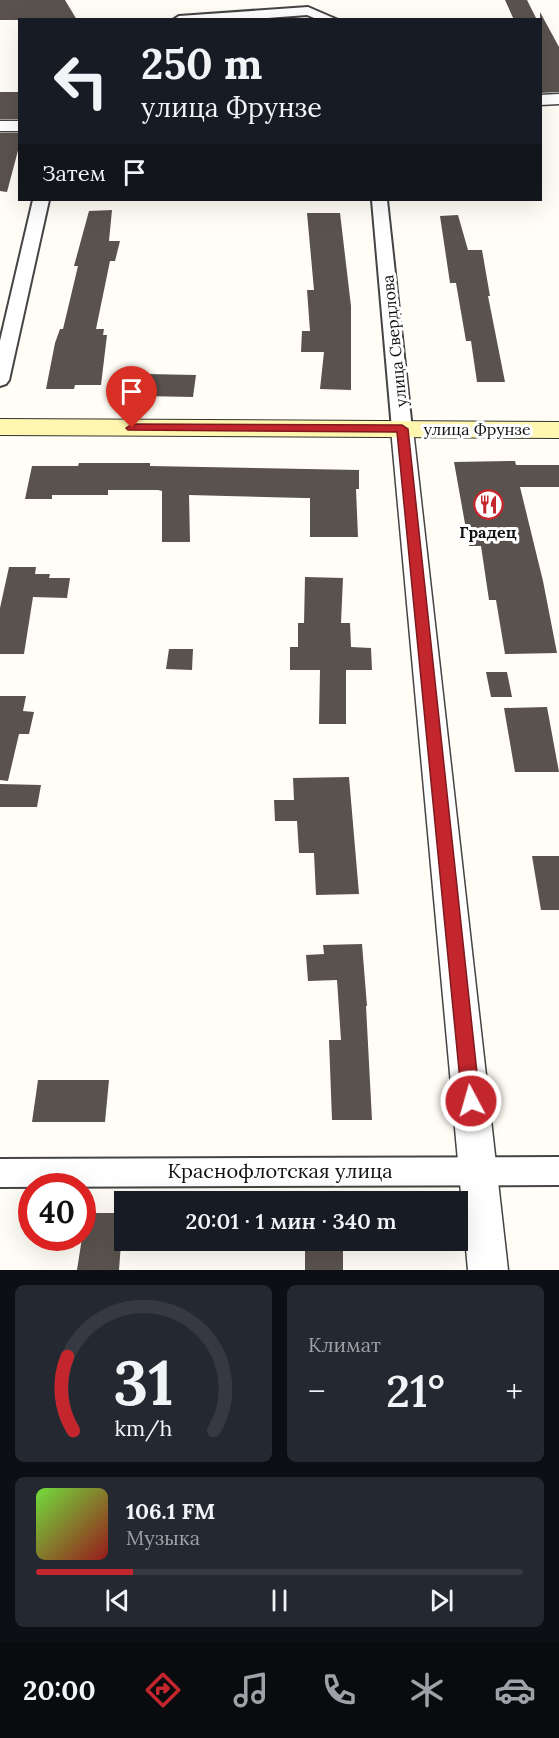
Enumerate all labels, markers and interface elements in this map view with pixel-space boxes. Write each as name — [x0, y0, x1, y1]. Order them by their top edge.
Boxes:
text: 250 m — [141, 37, 262, 91]
icon: left — [42, 42, 120, 120]
text: улица Фрунзе — [141, 90, 322, 124]
icon: arrive — [118, 156, 151, 189]
text: Затем — [42, 159, 106, 187]
street label: улица Свердлова — [377, 274, 411, 408]
pin — [106, 366, 157, 428]
icon: arrive — [115, 375, 148, 408]
street label: улица Фрунзе — [423, 419, 531, 439]
restaurant icon: Градец — [472, 488, 504, 520]
place label: Градец — [459, 522, 517, 542]
position arrow — [439, 1069, 503, 1133]
street label: Краснофлотская улица — [167, 1158, 393, 1183]
speed limit sign: 40 — [18, 1173, 96, 1251]
text: 20:01 · 1 мин · 340 m — [185, 1207, 397, 1235]
text: Климат — [308, 1332, 381, 1357]
text: 31 — [113, 1342, 174, 1422]
text: 21° — [386, 1362, 445, 1419]
text: − — [308, 1370, 326, 1412]
text: + — [505, 1370, 523, 1412]
text: km/h — [115, 1414, 173, 1442]
text: 106.1 FM — [126, 1497, 215, 1525]
text: Музыка — [126, 1525, 200, 1550]
icon: previous — [101, 1584, 134, 1617]
icon: pause — [263, 1584, 296, 1617]
icon: next — [425, 1584, 458, 1617]
icon: directions — [142, 1669, 184, 1711]
icon: music — [230, 1669, 272, 1711]
icon: phone — [318, 1669, 360, 1711]
icon: climate — [406, 1669, 448, 1711]
icon: car — [494, 1669, 536, 1711]
text: 20:00 — [23, 1673, 96, 1707]

